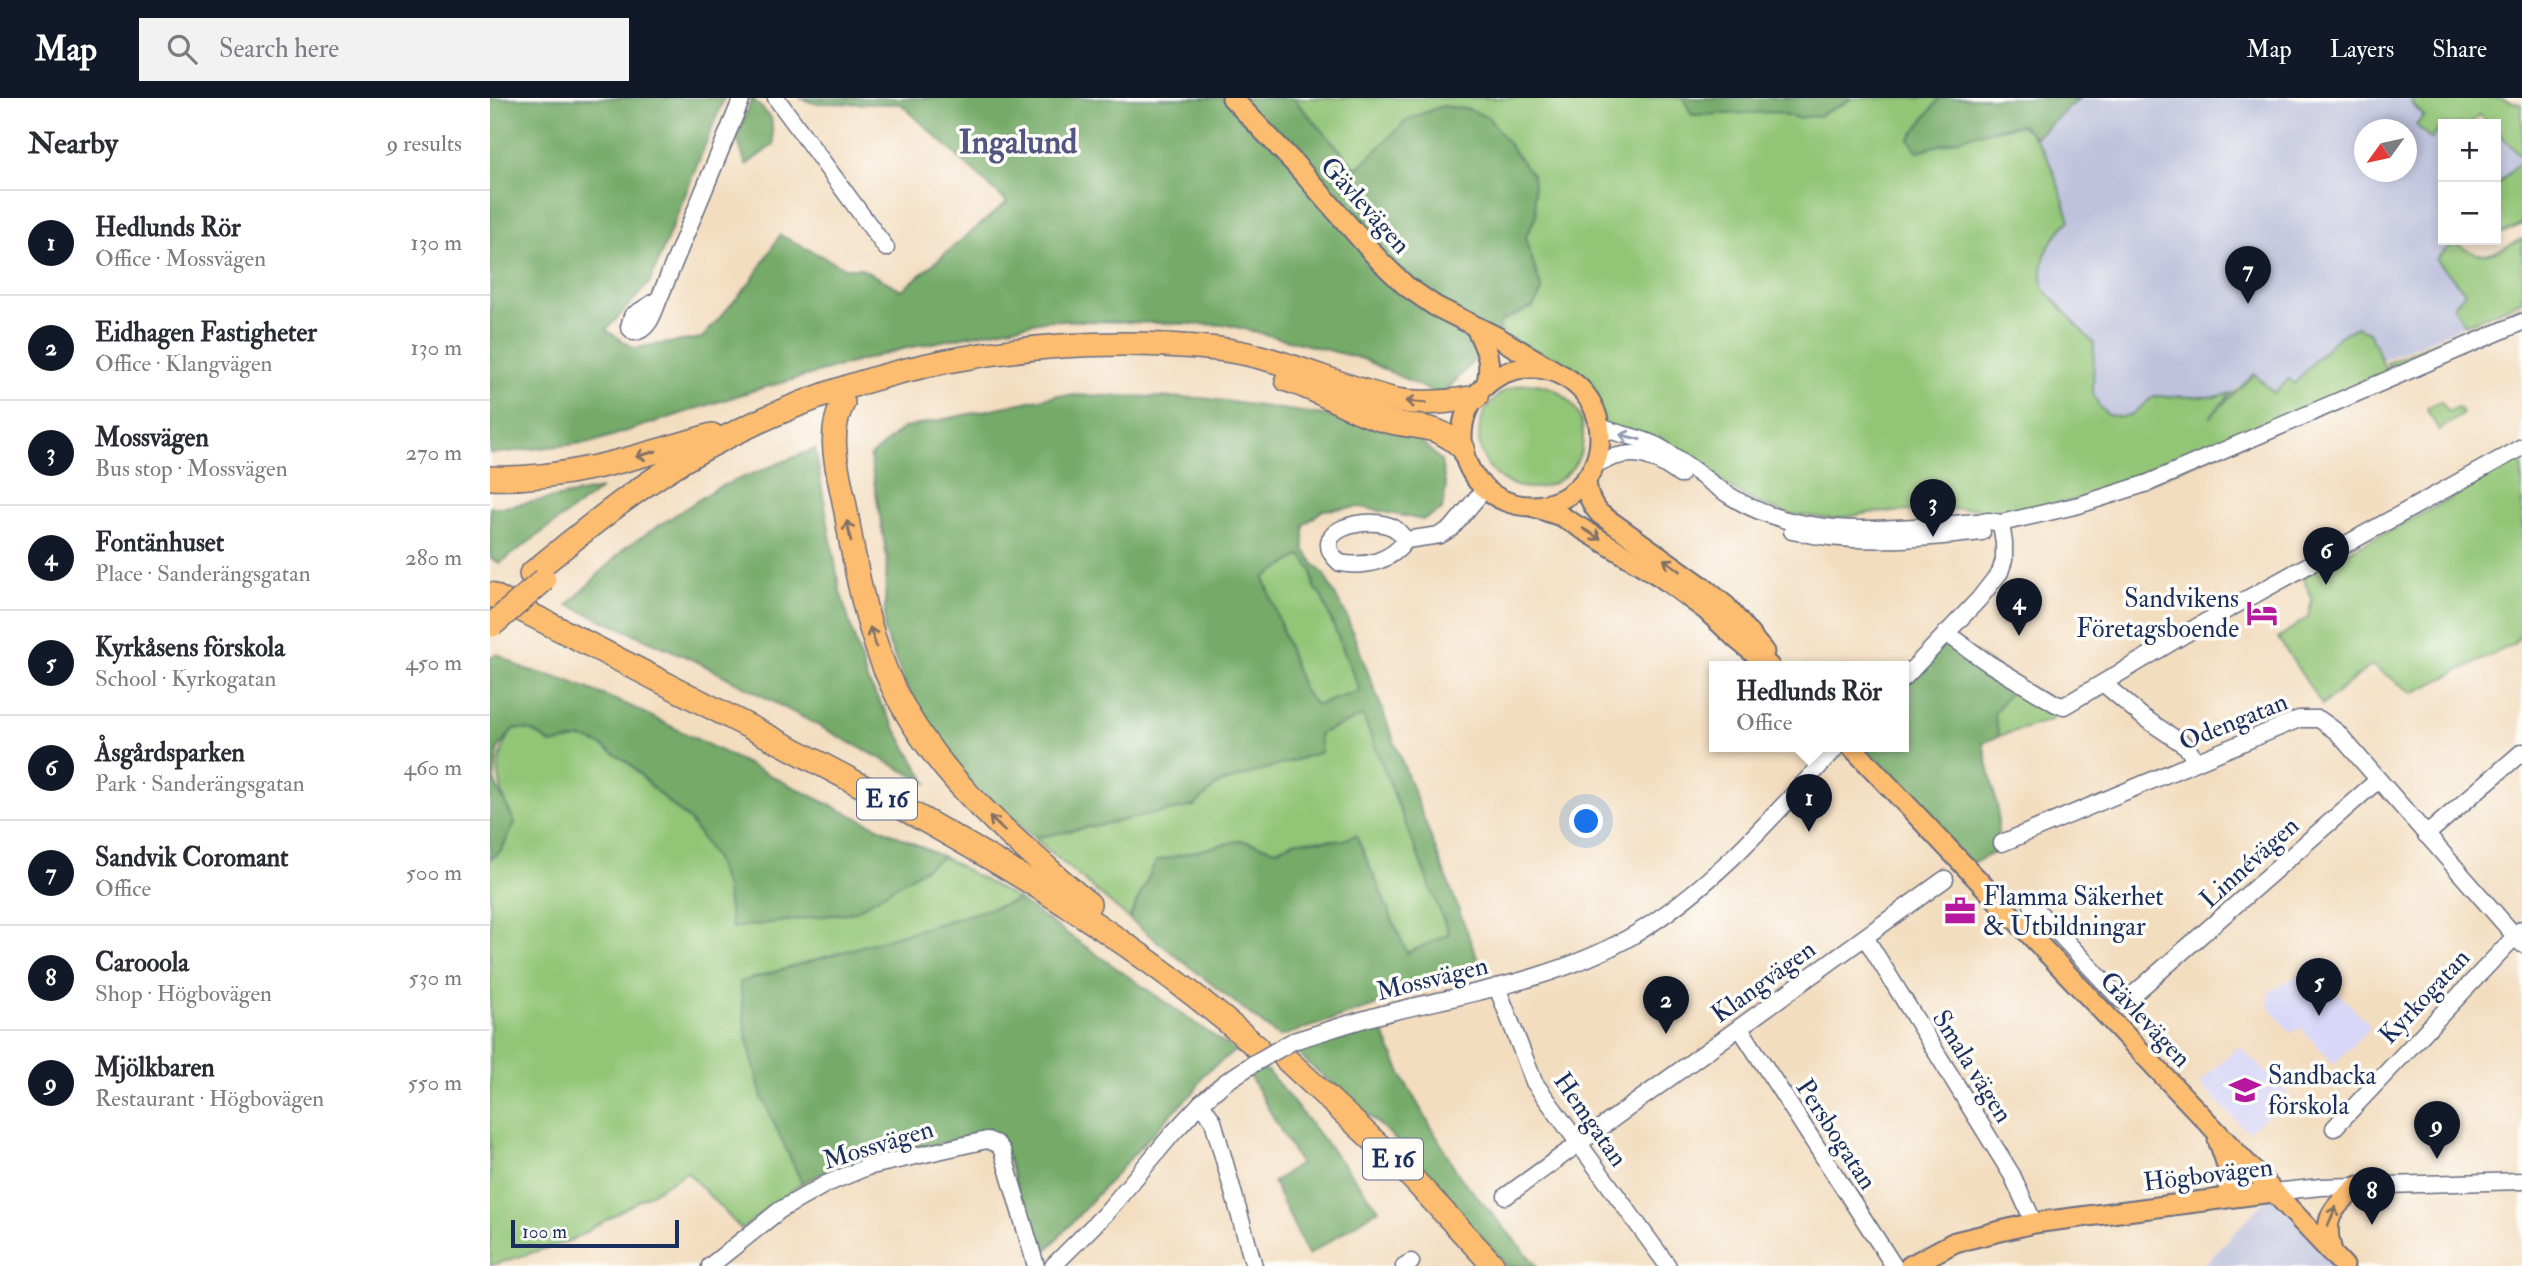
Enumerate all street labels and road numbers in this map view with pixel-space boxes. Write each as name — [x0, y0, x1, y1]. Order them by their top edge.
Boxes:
street label: Gävlevägen — [1313, 151, 1417, 261]
street label: Odengatan — [2174, 686, 2292, 758]
road number: E 16 — [857, 778, 917, 820]
street label: Linnévägen — [2194, 810, 2306, 916]
street label: Klangvägen — [1705, 933, 1822, 1030]
street label: Kyrkogatan — [2373, 942, 2477, 1051]
street label: Mossvägen — [1373, 950, 1491, 1008]
street label: Gävlevägen — [2093, 965, 2198, 1074]
street label: Smala vägen — [1925, 1004, 2019, 1129]
street label: Hemgatan — [1546, 1066, 1634, 1173]
street label: Persbogatan — [1789, 1073, 1884, 1196]
street label: Mossvägen — [819, 1113, 937, 1177]
road number: E 16 — [1363, 1139, 1423, 1180]
street label: Högbovägen — [2142, 1151, 2275, 1199]

